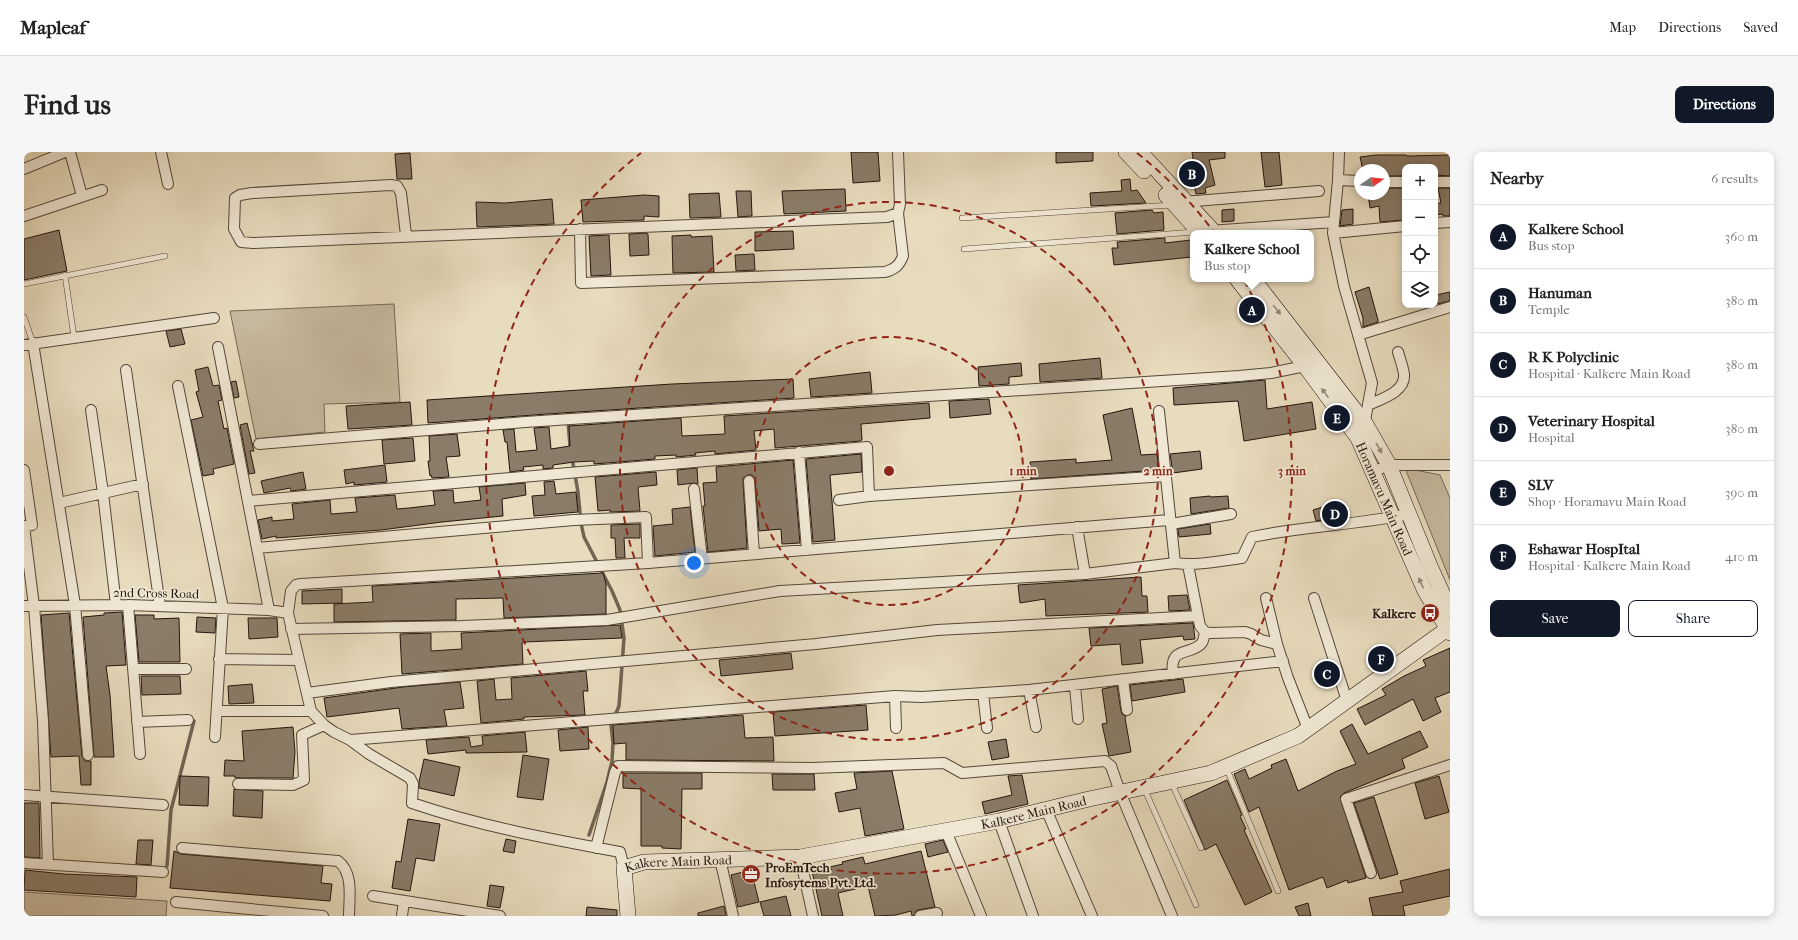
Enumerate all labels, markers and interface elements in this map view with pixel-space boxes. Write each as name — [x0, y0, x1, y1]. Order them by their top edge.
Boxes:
text: Mapleaf — [20, 17, 86, 39]
text: Map — [1609, 19, 1636, 36]
text: Directions — [1658, 19, 1721, 36]
text: Saved — [1743, 19, 1778, 36]
button: Directions — [1675, 86, 1774, 123]
text: Find us — [24, 88, 111, 121]
pin: B — [1179, 159, 1205, 189]
north arrow — [1354, 164, 1390, 200]
map controls — [1402, 164, 1438, 308]
button: + — [1402, 164, 1438, 200]
text: Nearby — [1490, 168, 1544, 188]
text: 6 results — [1711, 171, 1758, 186]
button: − — [1402, 200, 1438, 236]
text: Kalkere School — [1528, 220, 1624, 238]
text: A — [1499, 229, 1507, 244]
text: 360 m — [1725, 229, 1758, 244]
popup — [1190, 230, 1314, 282]
button: locate — [1402, 236, 1438, 272]
text: Bus stop — [1528, 238, 1574, 253]
text: Kalkere School — [1204, 240, 1300, 258]
text: Bus stop — [1204, 258, 1251, 273]
button: layers — [1402, 272, 1438, 308]
text: Hanuman — [1528, 284, 1592, 302]
text: B — [1499, 293, 1507, 308]
text: 380 m — [1725, 293, 1758, 308]
pin: A — [1239, 295, 1265, 325]
text: Temple — [1528, 302, 1570, 317]
one-way arrow — [1273, 304, 1281, 315]
text: R K Polyclinic — [1528, 348, 1619, 366]
text: C — [1499, 357, 1507, 372]
text: 380 m — [1725, 357, 1758, 372]
text: Hospital · Kalkere Main Road — [1528, 366, 1691, 381]
one-way arrow — [1321, 388, 1329, 398]
pin: E — [1324, 403, 1350, 433]
text: Veterinary Hospital — [1528, 412, 1655, 430]
text: D — [1498, 421, 1508, 436]
text: 380 m — [1725, 421, 1758, 436]
text: Hospital — [1528, 430, 1575, 445]
street label: Horamavu Main Road — [1353, 439, 1416, 559]
one-way arrow — [1376, 442, 1383, 454]
centre of rings — [882, 464, 896, 478]
text: 1 min — [1009, 464, 1038, 478]
text: 2 min — [1143, 464, 1174, 478]
text: 3 min — [1278, 464, 1307, 479]
text: SLV — [1528, 476, 1553, 494]
text: E — [1499, 485, 1507, 500]
text: 390 m — [1725, 485, 1758, 500]
text: Shop · Horamavu Main Road — [1528, 494, 1686, 509]
pin: D — [1322, 499, 1348, 529]
text: Eshawar HospItal — [1528, 540, 1640, 558]
text: F — [1500, 549, 1506, 564]
text: 410 m — [1725, 549, 1758, 564]
your location — [684, 553, 704, 573]
text: Hospital · Kalkere Main Road — [1528, 558, 1691, 573]
one-way arrow — [1418, 577, 1424, 589]
street label: 2nd Cross Road — [113, 585, 200, 601]
button: Save — [1490, 600, 1620, 637]
button: Share — [1628, 600, 1758, 637]
bus stop icon: Kalkere — [1419, 602, 1441, 624]
place label: Kalkere — [1372, 606, 1417, 621]
pin: F — [1368, 644, 1394, 674]
pin: C — [1314, 659, 1340, 689]
street label: Kalkere Main Road — [980, 792, 1089, 832]
street label: Kalkere Main Road — [623, 852, 733, 875]
place label: ProEmTech Infosytems Pvt. Ltd. — [765, 860, 877, 891]
office icon: ProEmTech Infosytems Pvt. Ltd. — [740, 863, 762, 885]

